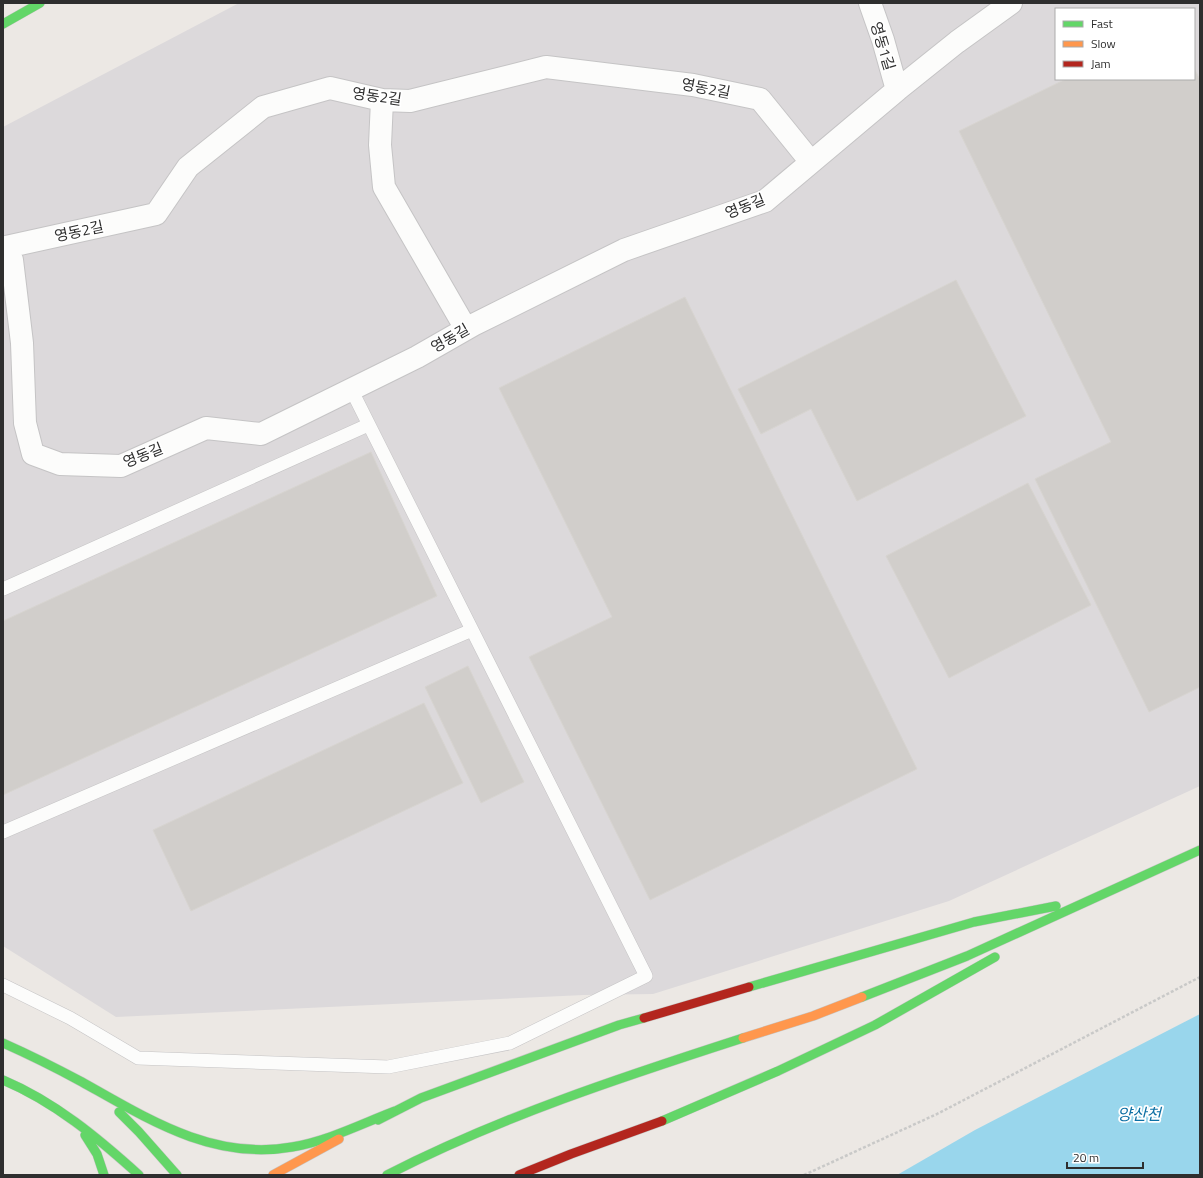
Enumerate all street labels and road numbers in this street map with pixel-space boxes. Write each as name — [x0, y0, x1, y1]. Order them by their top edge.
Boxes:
street label: 영동1길 — [865, 19, 901, 73]
street label: 영동2길 — [679, 72, 733, 104]
street label: 영동2길 — [351, 81, 403, 111]
street label: 영동길 — [721, 188, 769, 224]
street label: 영동2길 — [52, 215, 106, 247]
street label: 영동길 — [426, 318, 474, 358]
street label: 영동길 — [119, 437, 167, 473]

